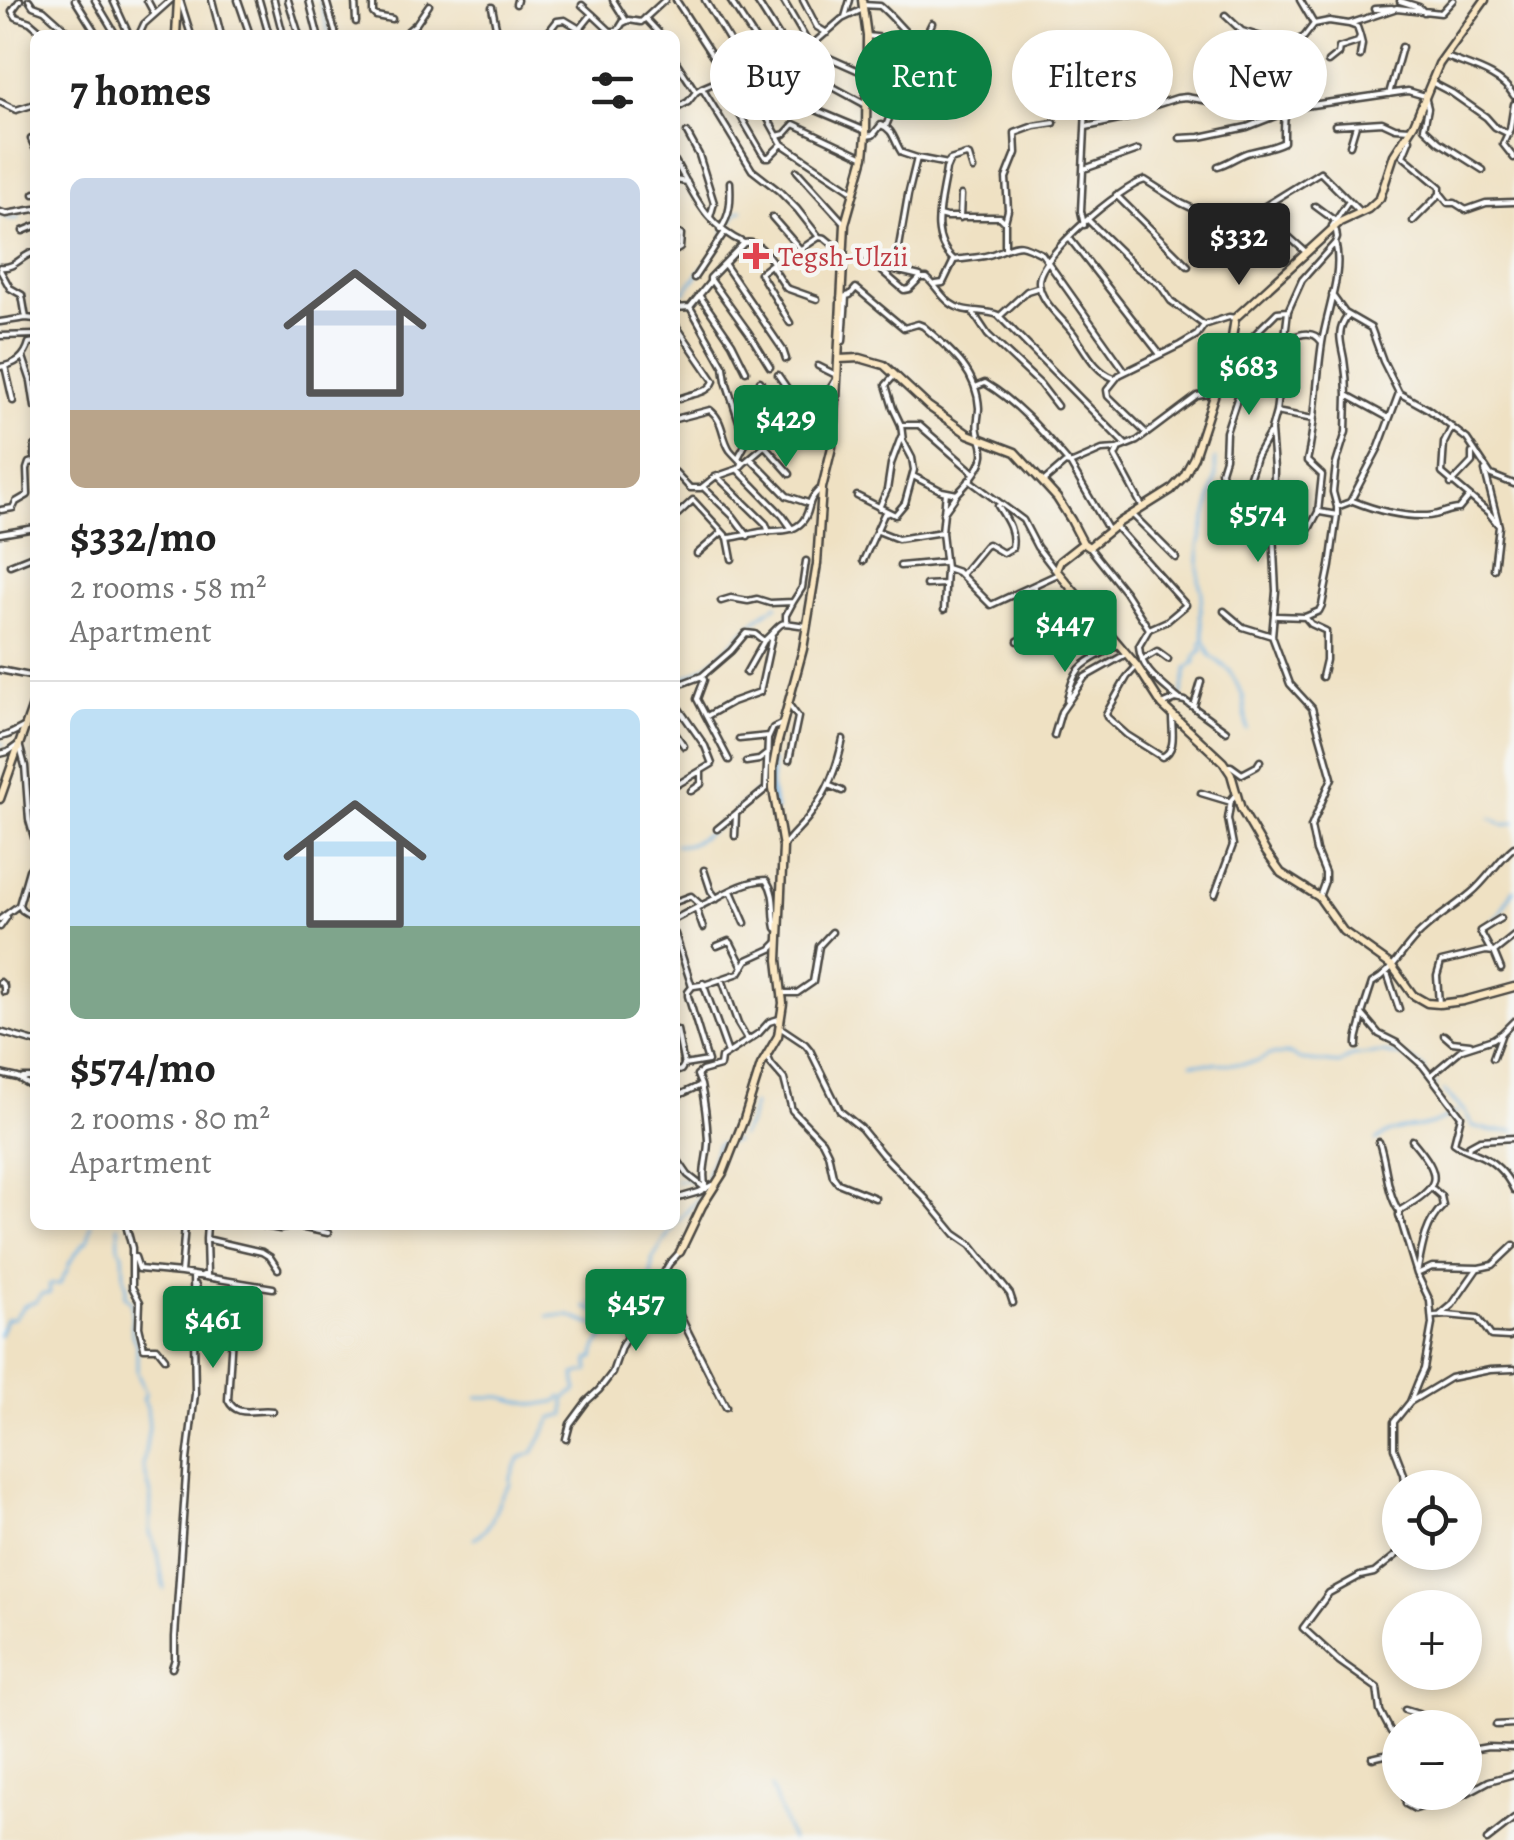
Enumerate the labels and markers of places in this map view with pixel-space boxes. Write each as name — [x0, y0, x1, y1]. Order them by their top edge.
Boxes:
pin: $332 — [1180, 203, 1298, 288]
place label: Tegsh-Ulzii — [778, 238, 908, 276]
marker: Tegsh-Ulzii — [743, 243, 769, 269]
pin: $683 — [1190, 333, 1308, 418]
pin: $429 — [727, 385, 845, 470]
pin: $574 — [1199, 480, 1317, 565]
pin: $447 — [1006, 590, 1124, 675]
pin: $457 — [577, 1269, 695, 1354]
pin: $461 — [154, 1286, 272, 1371]

